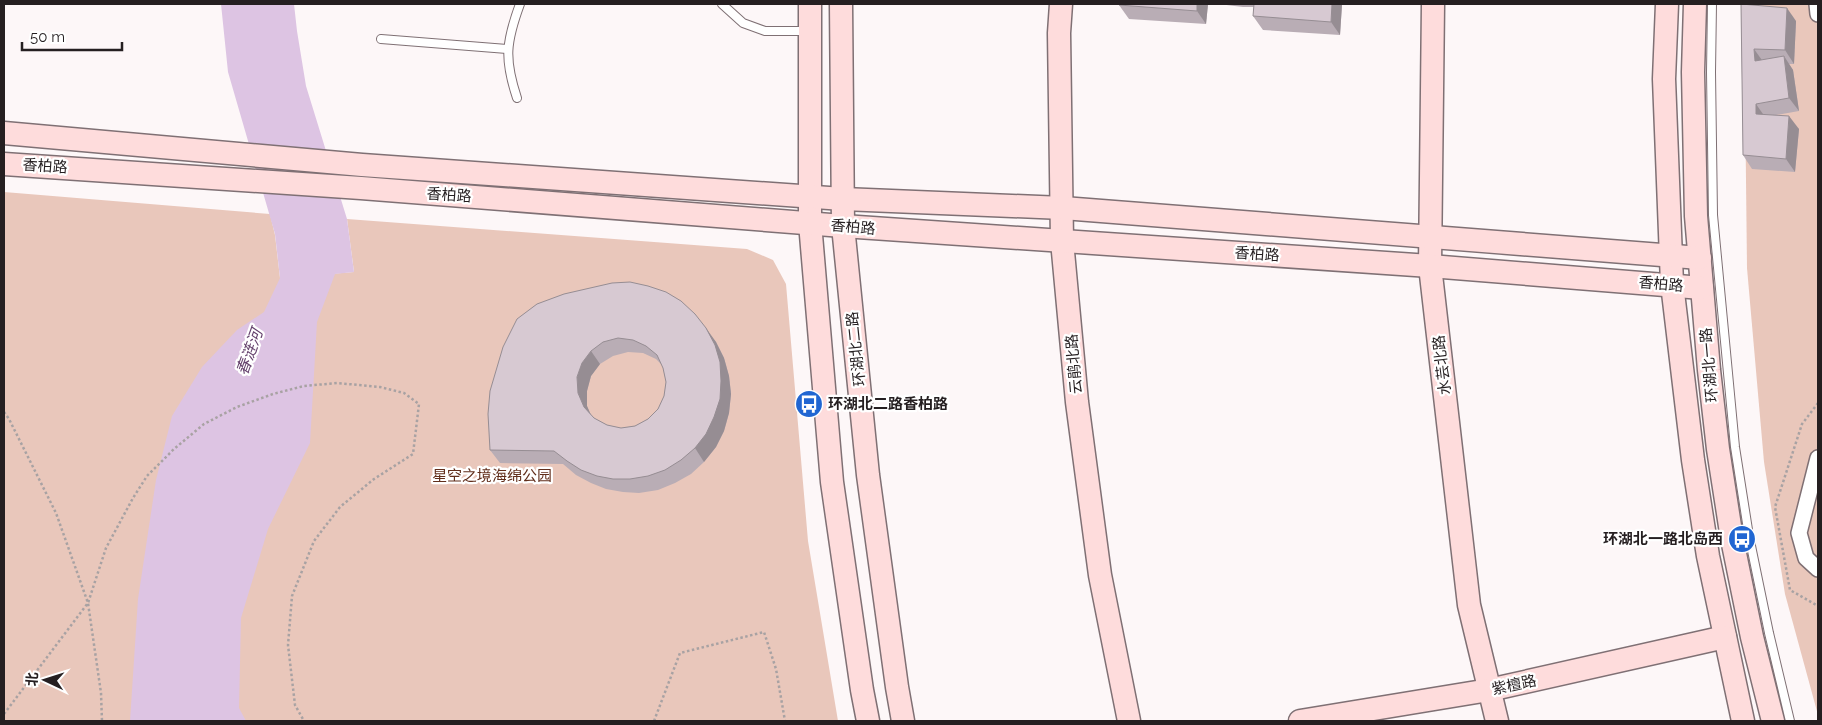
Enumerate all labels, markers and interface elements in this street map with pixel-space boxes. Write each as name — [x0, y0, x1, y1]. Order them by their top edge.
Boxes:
scale bar — [22, 20, 122, 52]
text: 50 m — [30, 28, 65, 46]
street label: 香柏路 — [22, 155, 68, 177]
street label: 香柏路 — [426, 184, 472, 206]
street label: 香柏路 — [830, 216, 876, 238]
street label: 香柏路 — [1234, 243, 1280, 265]
street label: 香柏路 — [1638, 273, 1684, 295]
street label: 环湖北二路 — [843, 311, 869, 387]
water label: 春涟河 — [232, 324, 268, 378]
street label: 环湖北一路 — [1697, 327, 1721, 403]
street label: 云鹃北路 — [1062, 333, 1086, 395]
street label: 水芸北路 — [1429, 334, 1455, 396]
bus stop icon: 环湖北二路香柏路 — [794, 389, 824, 419]
place label: 环湖北二路香柏路 — [828, 395, 948, 413]
park label: 星空之境海绵公园 — [432, 467, 552, 485]
bus stop icon: 环湖北一路北岛西 — [1727, 524, 1757, 554]
place label: 环湖北一路北岛西 — [1603, 530, 1723, 548]
north arrow — [20, 655, 70, 705]
text: 北 — [24, 672, 41, 687]
street label: 紫檀路 — [1490, 672, 1538, 698]

